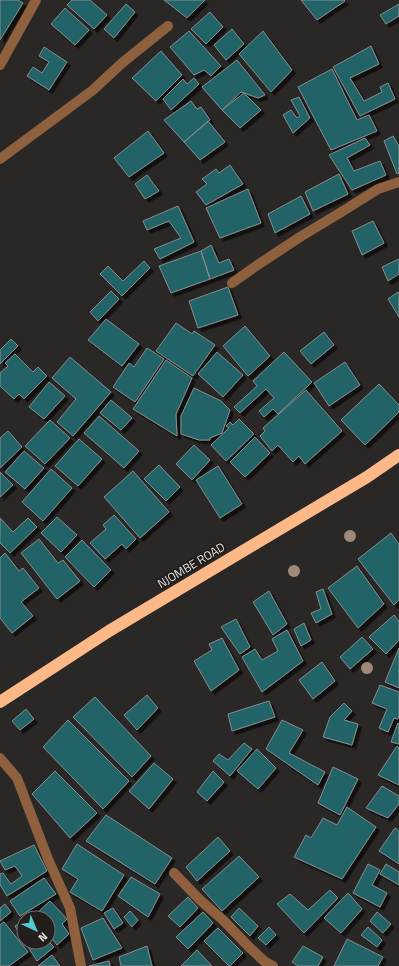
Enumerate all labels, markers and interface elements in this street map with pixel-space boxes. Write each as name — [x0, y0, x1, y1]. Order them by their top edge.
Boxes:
street label: NJOMBE ROAD — [153, 537, 229, 593]
north arrow — [16, 910, 56, 950]
text: N — [35, 929, 51, 946]

